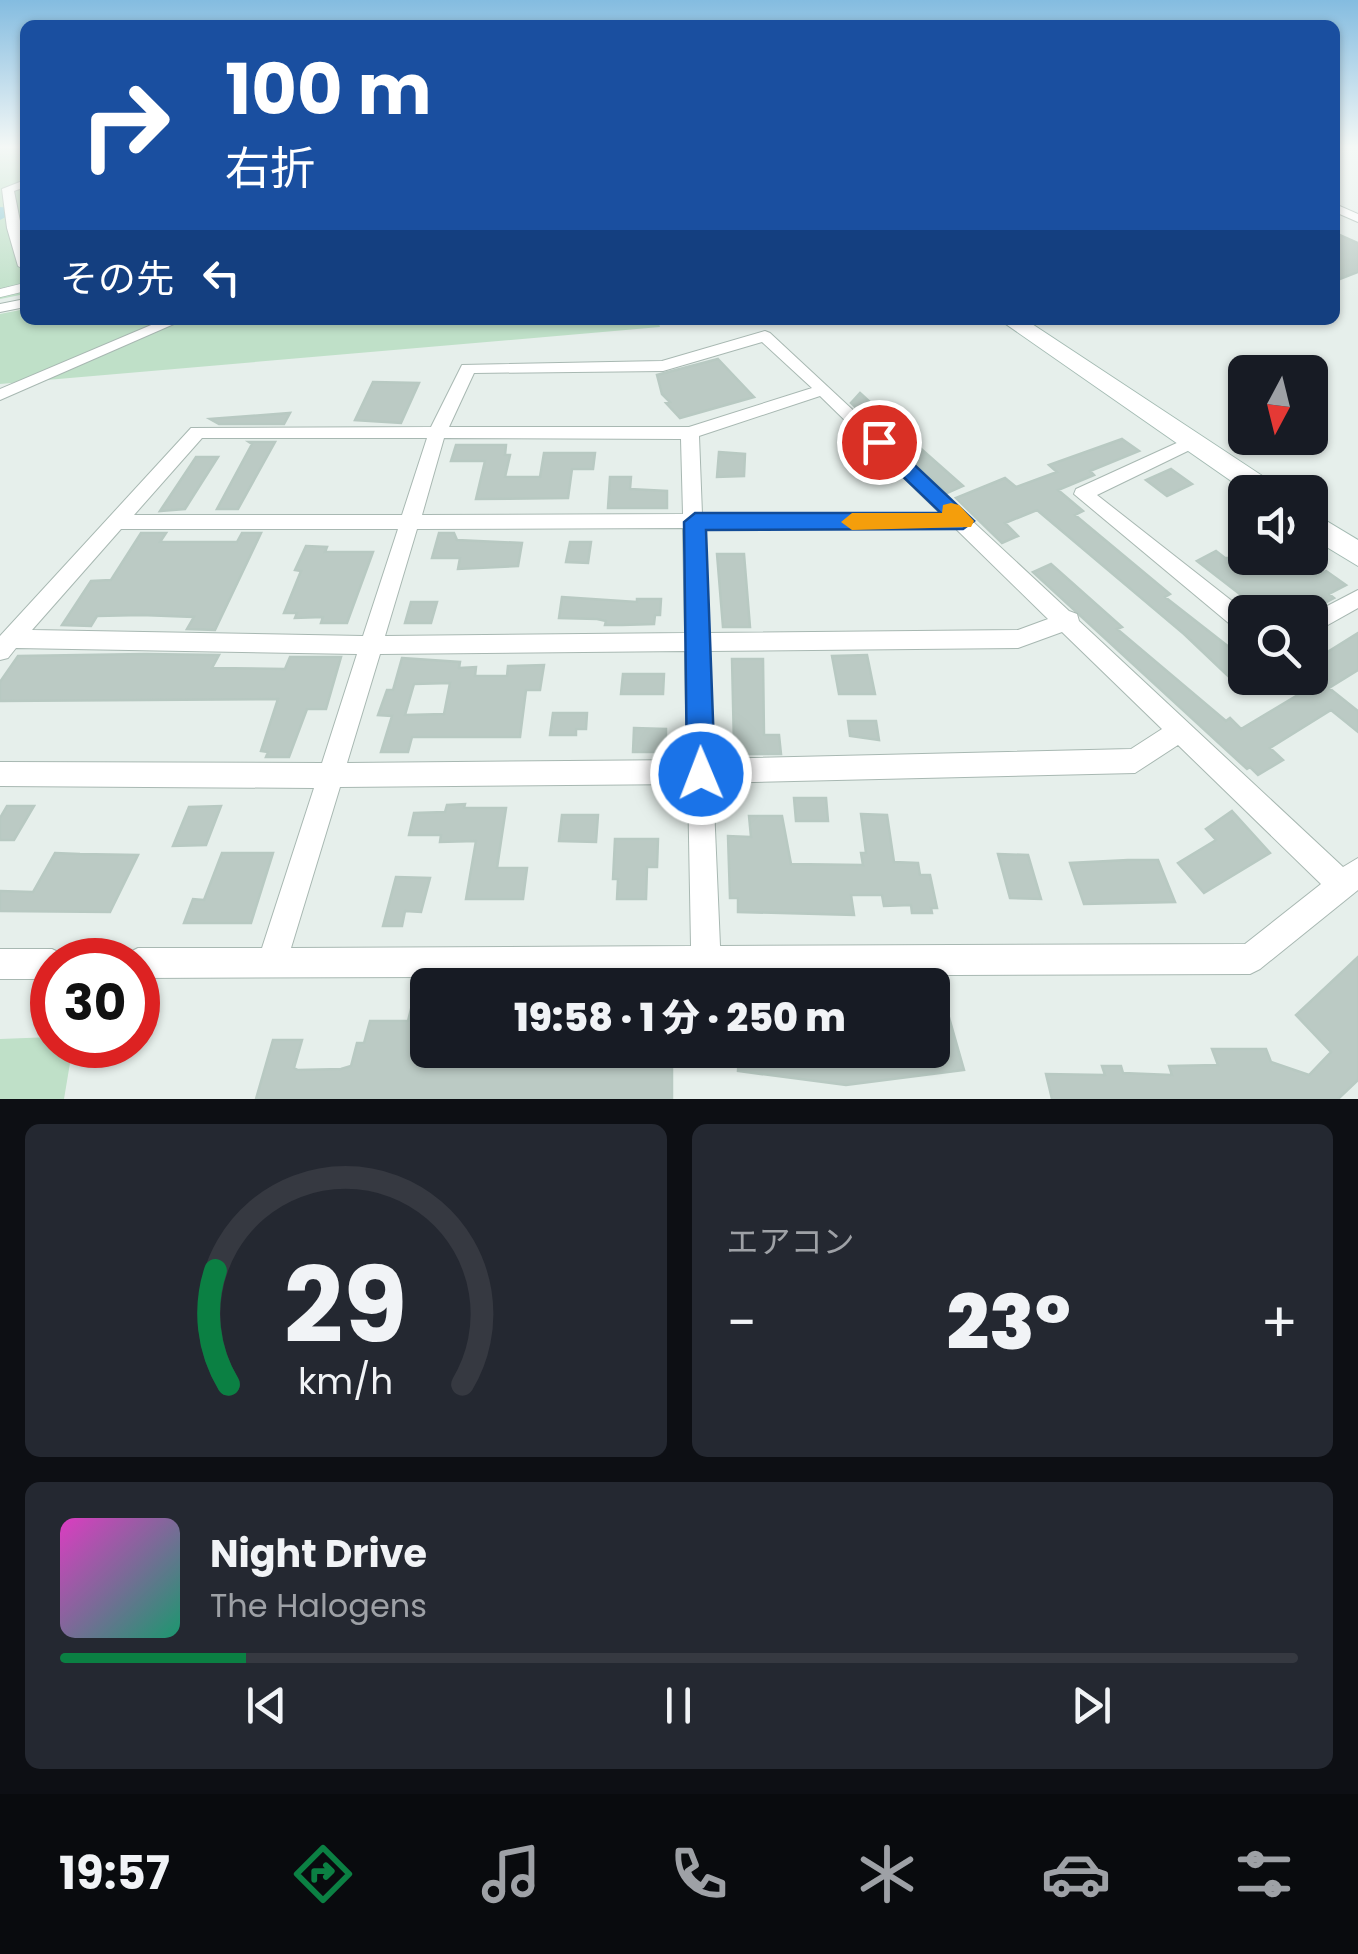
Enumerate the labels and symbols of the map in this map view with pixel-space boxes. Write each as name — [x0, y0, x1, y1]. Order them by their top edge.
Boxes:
north arrow — [1228, 355, 1328, 455]
pin — [837, 400, 922, 485]
position arrow — [649, 722, 753, 826]
speed limit sign: 30 — [30, 938, 160, 1068]

